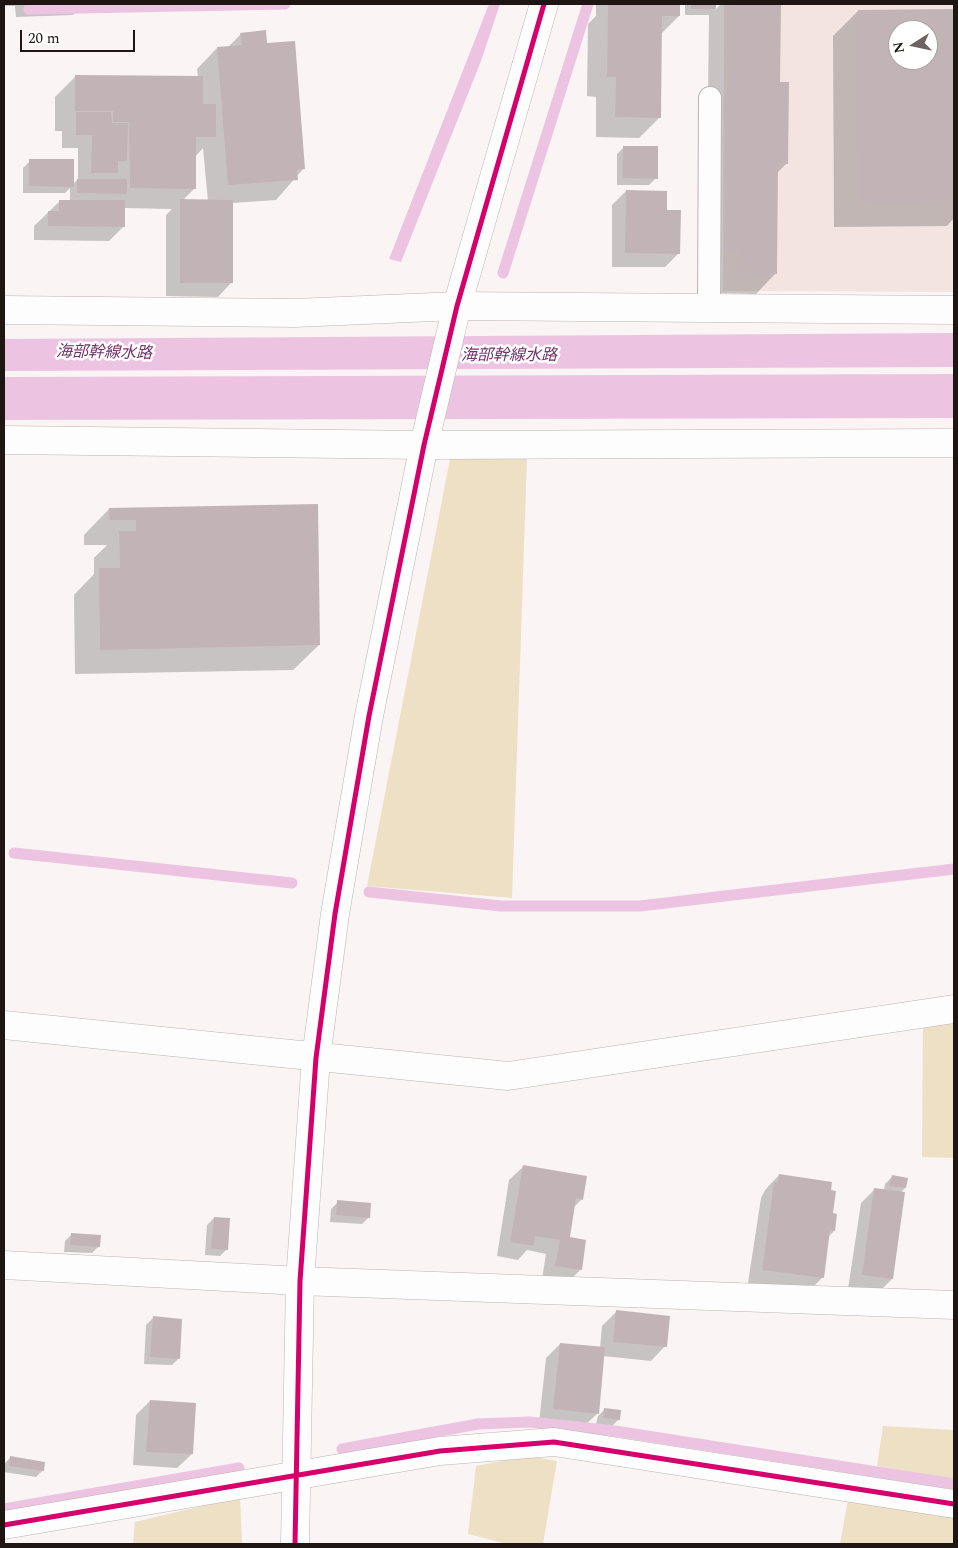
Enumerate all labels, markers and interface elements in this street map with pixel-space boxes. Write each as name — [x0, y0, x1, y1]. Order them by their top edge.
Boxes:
scale bar — [22, 20, 138, 52]
north arrow — [888, 20, 938, 70]
text: 20 m — [28, 27, 60, 50]
text: N — [887, 40, 910, 55]
water label: 海部幹線水路 — [56, 344, 152, 364]
water label: 海部幹線水路 — [461, 347, 557, 367]

